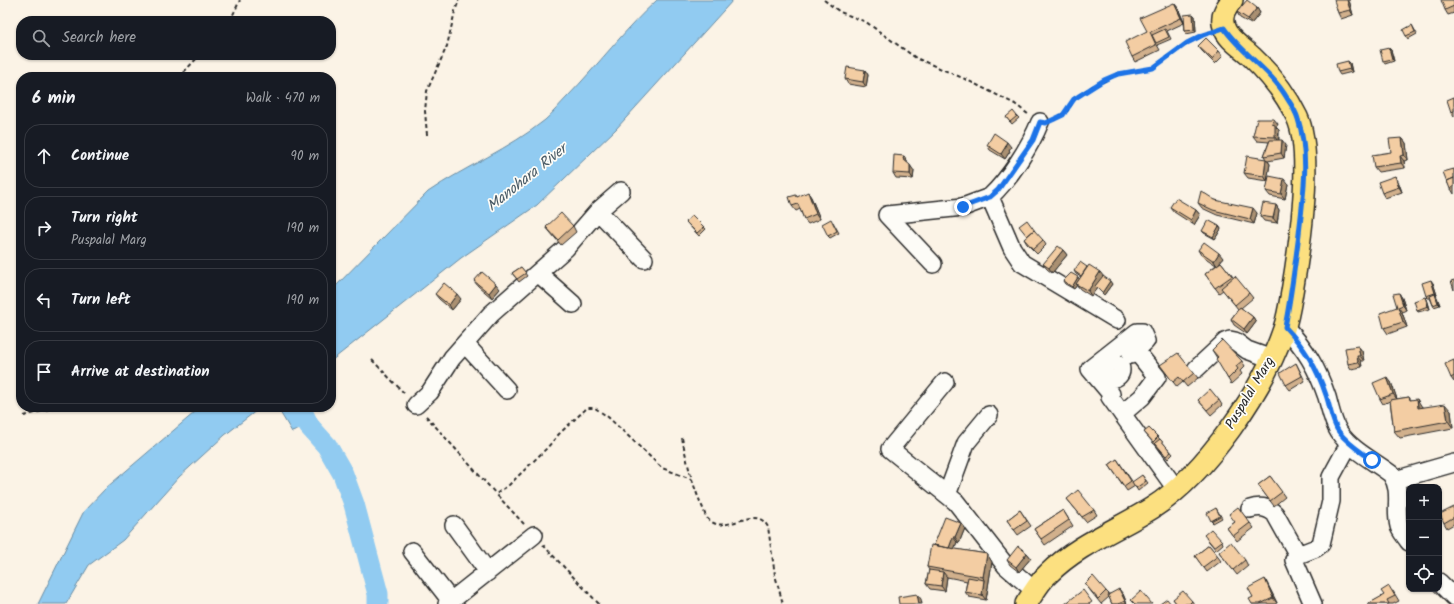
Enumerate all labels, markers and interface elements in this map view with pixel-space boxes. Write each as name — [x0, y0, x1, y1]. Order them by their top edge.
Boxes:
search box — [16, 16, 336, 60]
text: Search here — [62, 26, 136, 50]
icon: search — [30, 27, 52, 49]
text: 6 min — [32, 85, 76, 112]
text: Walk · 470 m — [246, 88, 320, 109]
water label: Manohara River — [482, 136, 575, 218]
text: Continue — [71, 144, 129, 168]
icon: ahead — [33, 145, 55, 167]
text: 90 m — [291, 146, 319, 167]
route end — [954, 198, 972, 216]
text: Turn right — [71, 206, 138, 230]
icon: right — [33, 217, 55, 239]
text: 190 m — [287, 218, 319, 239]
text: Puspalal Marg — [71, 230, 147, 251]
text: Turn left — [71, 288, 131, 312]
icon: left — [33, 289, 55, 311]
text: 190 m — [287, 290, 319, 311]
street label: Puspalal Marg — [1220, 352, 1280, 434]
text: Arrive at destination — [71, 360, 210, 384]
icon: arrive — [33, 361, 55, 383]
route start — [1363, 451, 1381, 469]
map controls — [1406, 484, 1442, 592]
button: + — [1406, 484, 1442, 520]
button: − — [1406, 520, 1442, 556]
button: locate — [1406, 556, 1442, 592]

